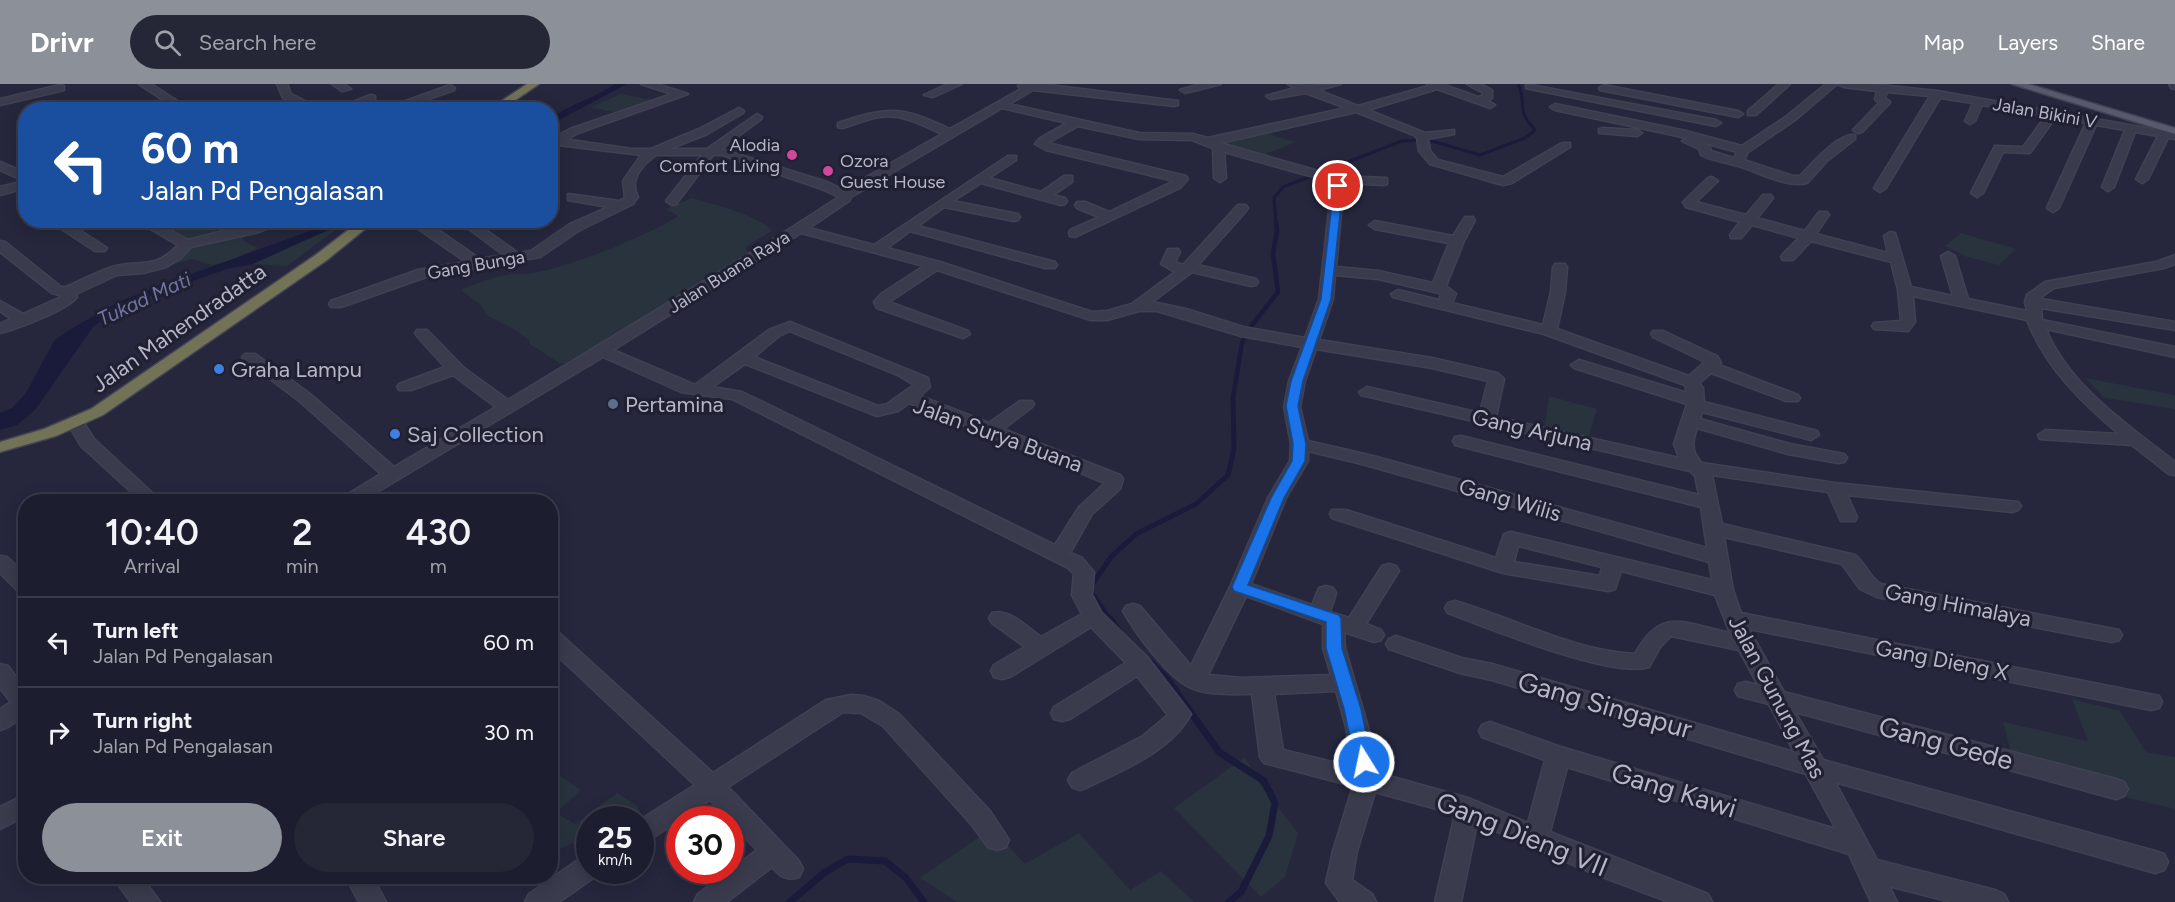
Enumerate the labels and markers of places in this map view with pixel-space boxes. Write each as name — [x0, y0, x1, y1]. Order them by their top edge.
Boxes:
place label: Alodia Comfort Living — [659, 134, 780, 177]
marker: Alodia Comfort Living — [785, 148, 799, 162]
place label: Ozora Guest House — [840, 150, 946, 193]
pin — [1312, 160, 1363, 211]
marker: Ozora Guest House — [821, 164, 835, 178]
place label: Graha Lampu — [231, 356, 362, 383]
marker: Graha Lampu — [212, 362, 226, 376]
place label: Pertamina — [625, 391, 724, 418]
marker: Pertamina — [606, 397, 620, 411]
place label: Saj Collection — [407, 421, 544, 448]
marker: Saj Collection — [388, 427, 402, 441]

